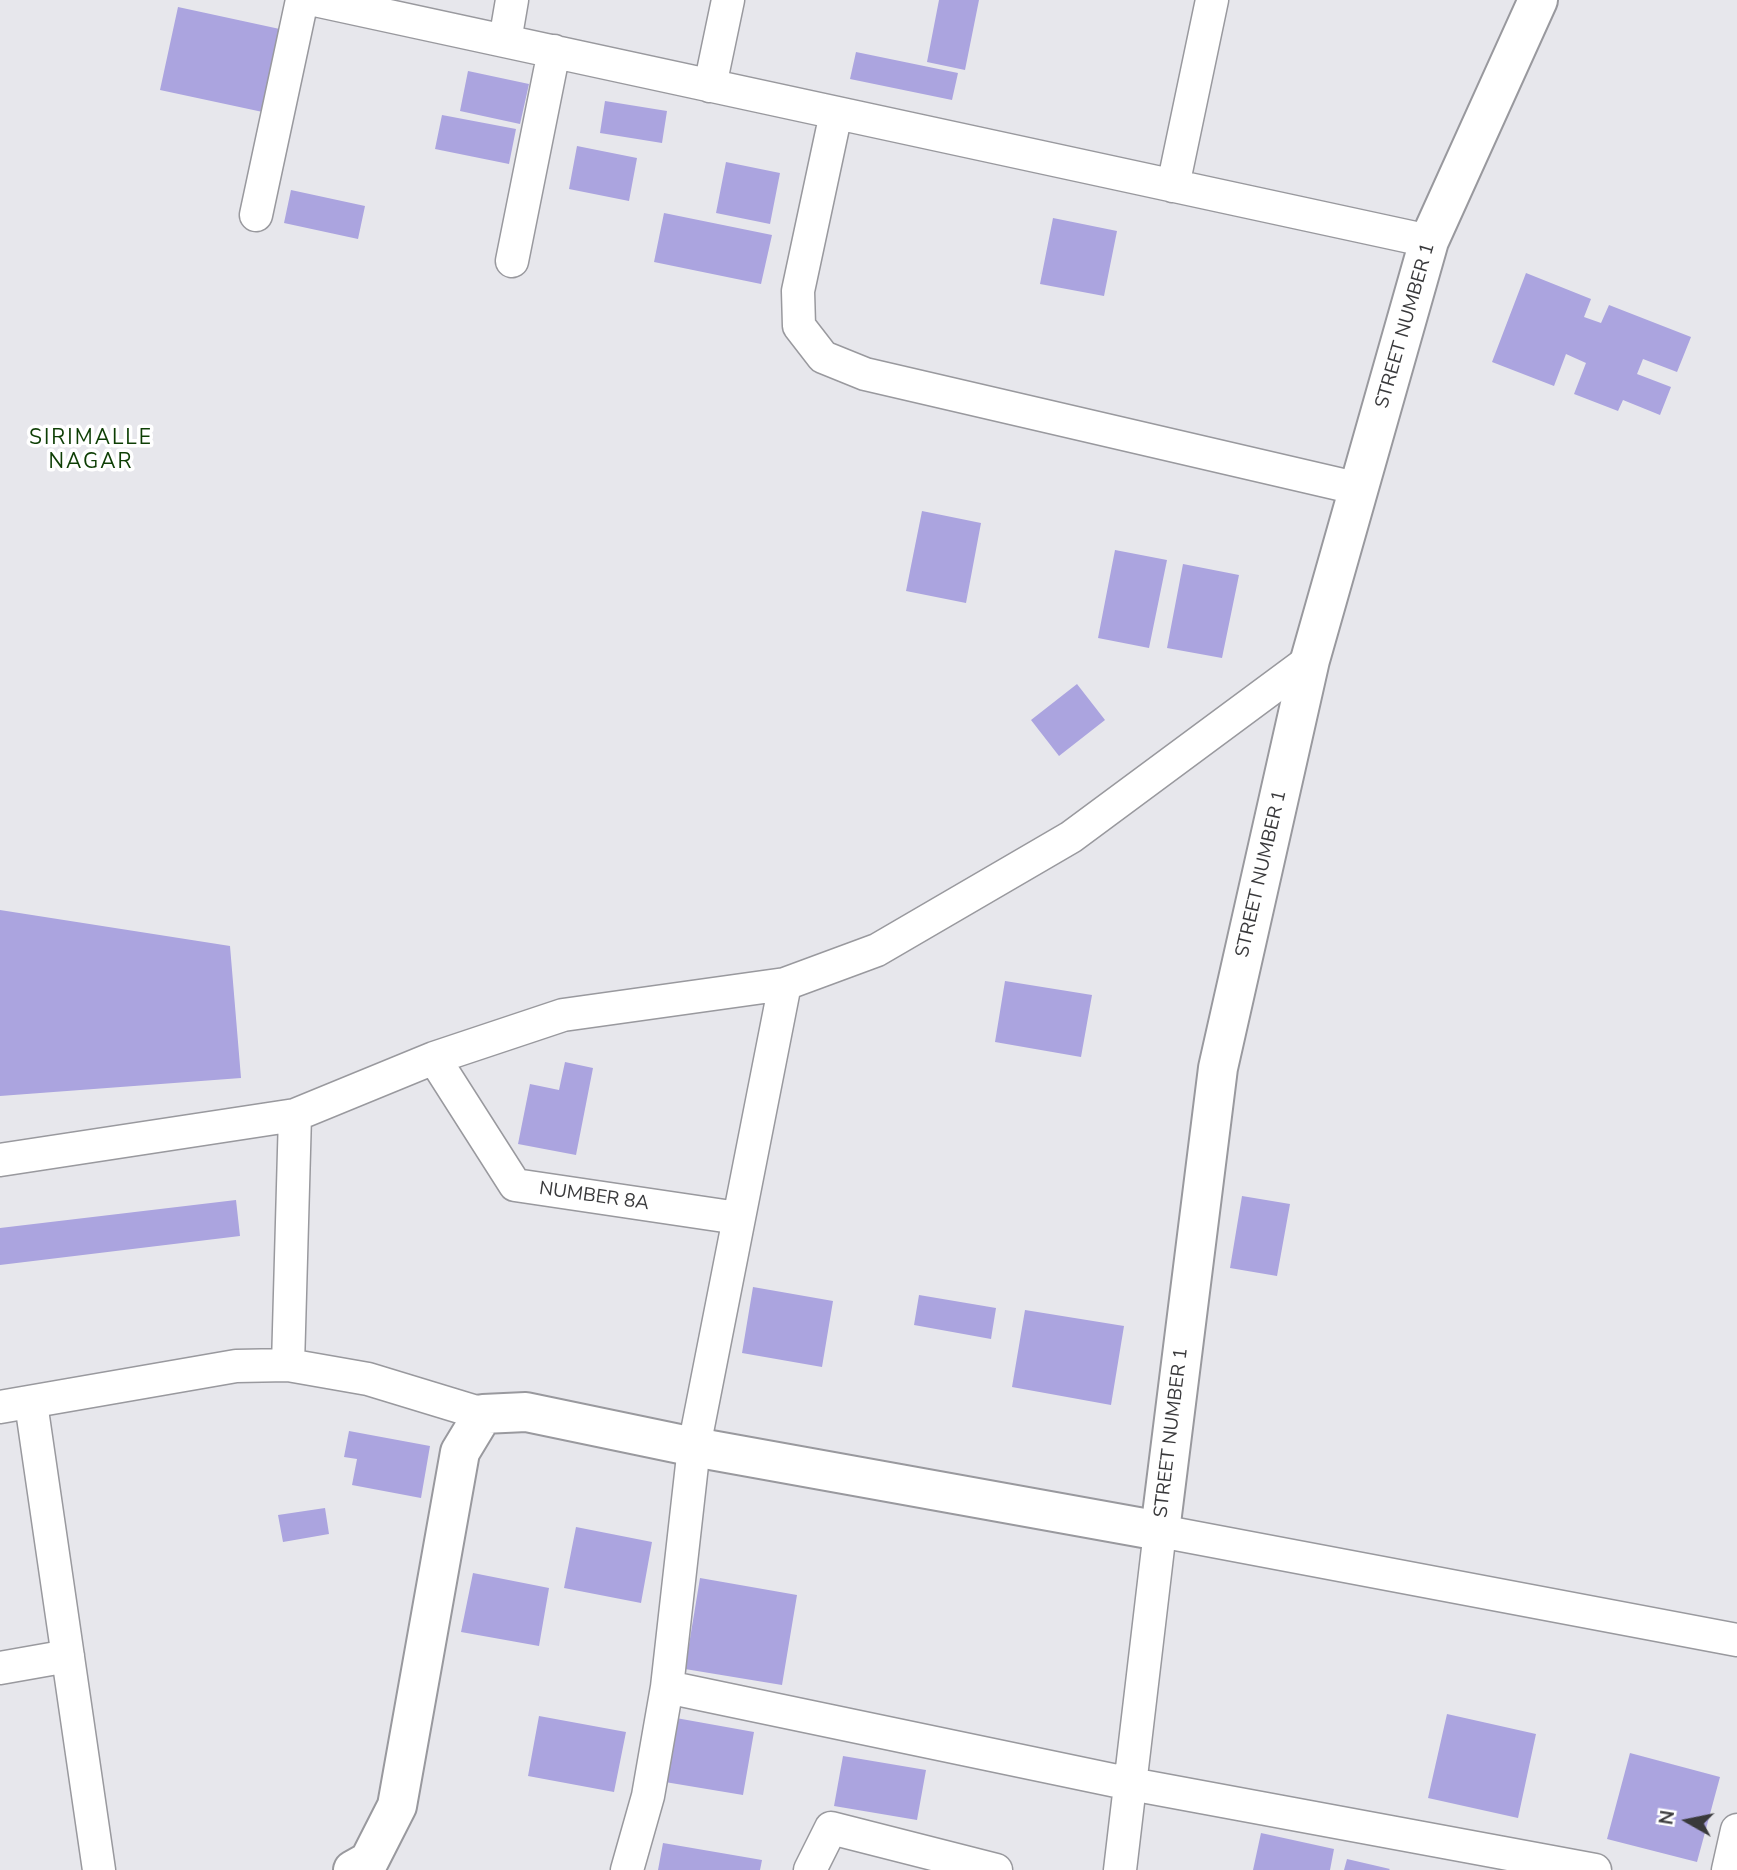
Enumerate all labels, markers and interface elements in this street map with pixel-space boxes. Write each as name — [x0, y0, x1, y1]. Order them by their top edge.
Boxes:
street label: STREET NUMBER 1 — [1371, 241, 1441, 411]
district label: SIRIMALLE NAGAR — [30, 426, 152, 476]
street label: STREET NUMBER 1 — [1232, 788, 1292, 960]
street label: NUMBER 8A — [538, 1178, 650, 1216]
street label: STREET NUMBER 1 — [1150, 1347, 1194, 1519]
north arrow — [1653, 1786, 1723, 1856]
text: N — [1653, 1809, 1681, 1827]

